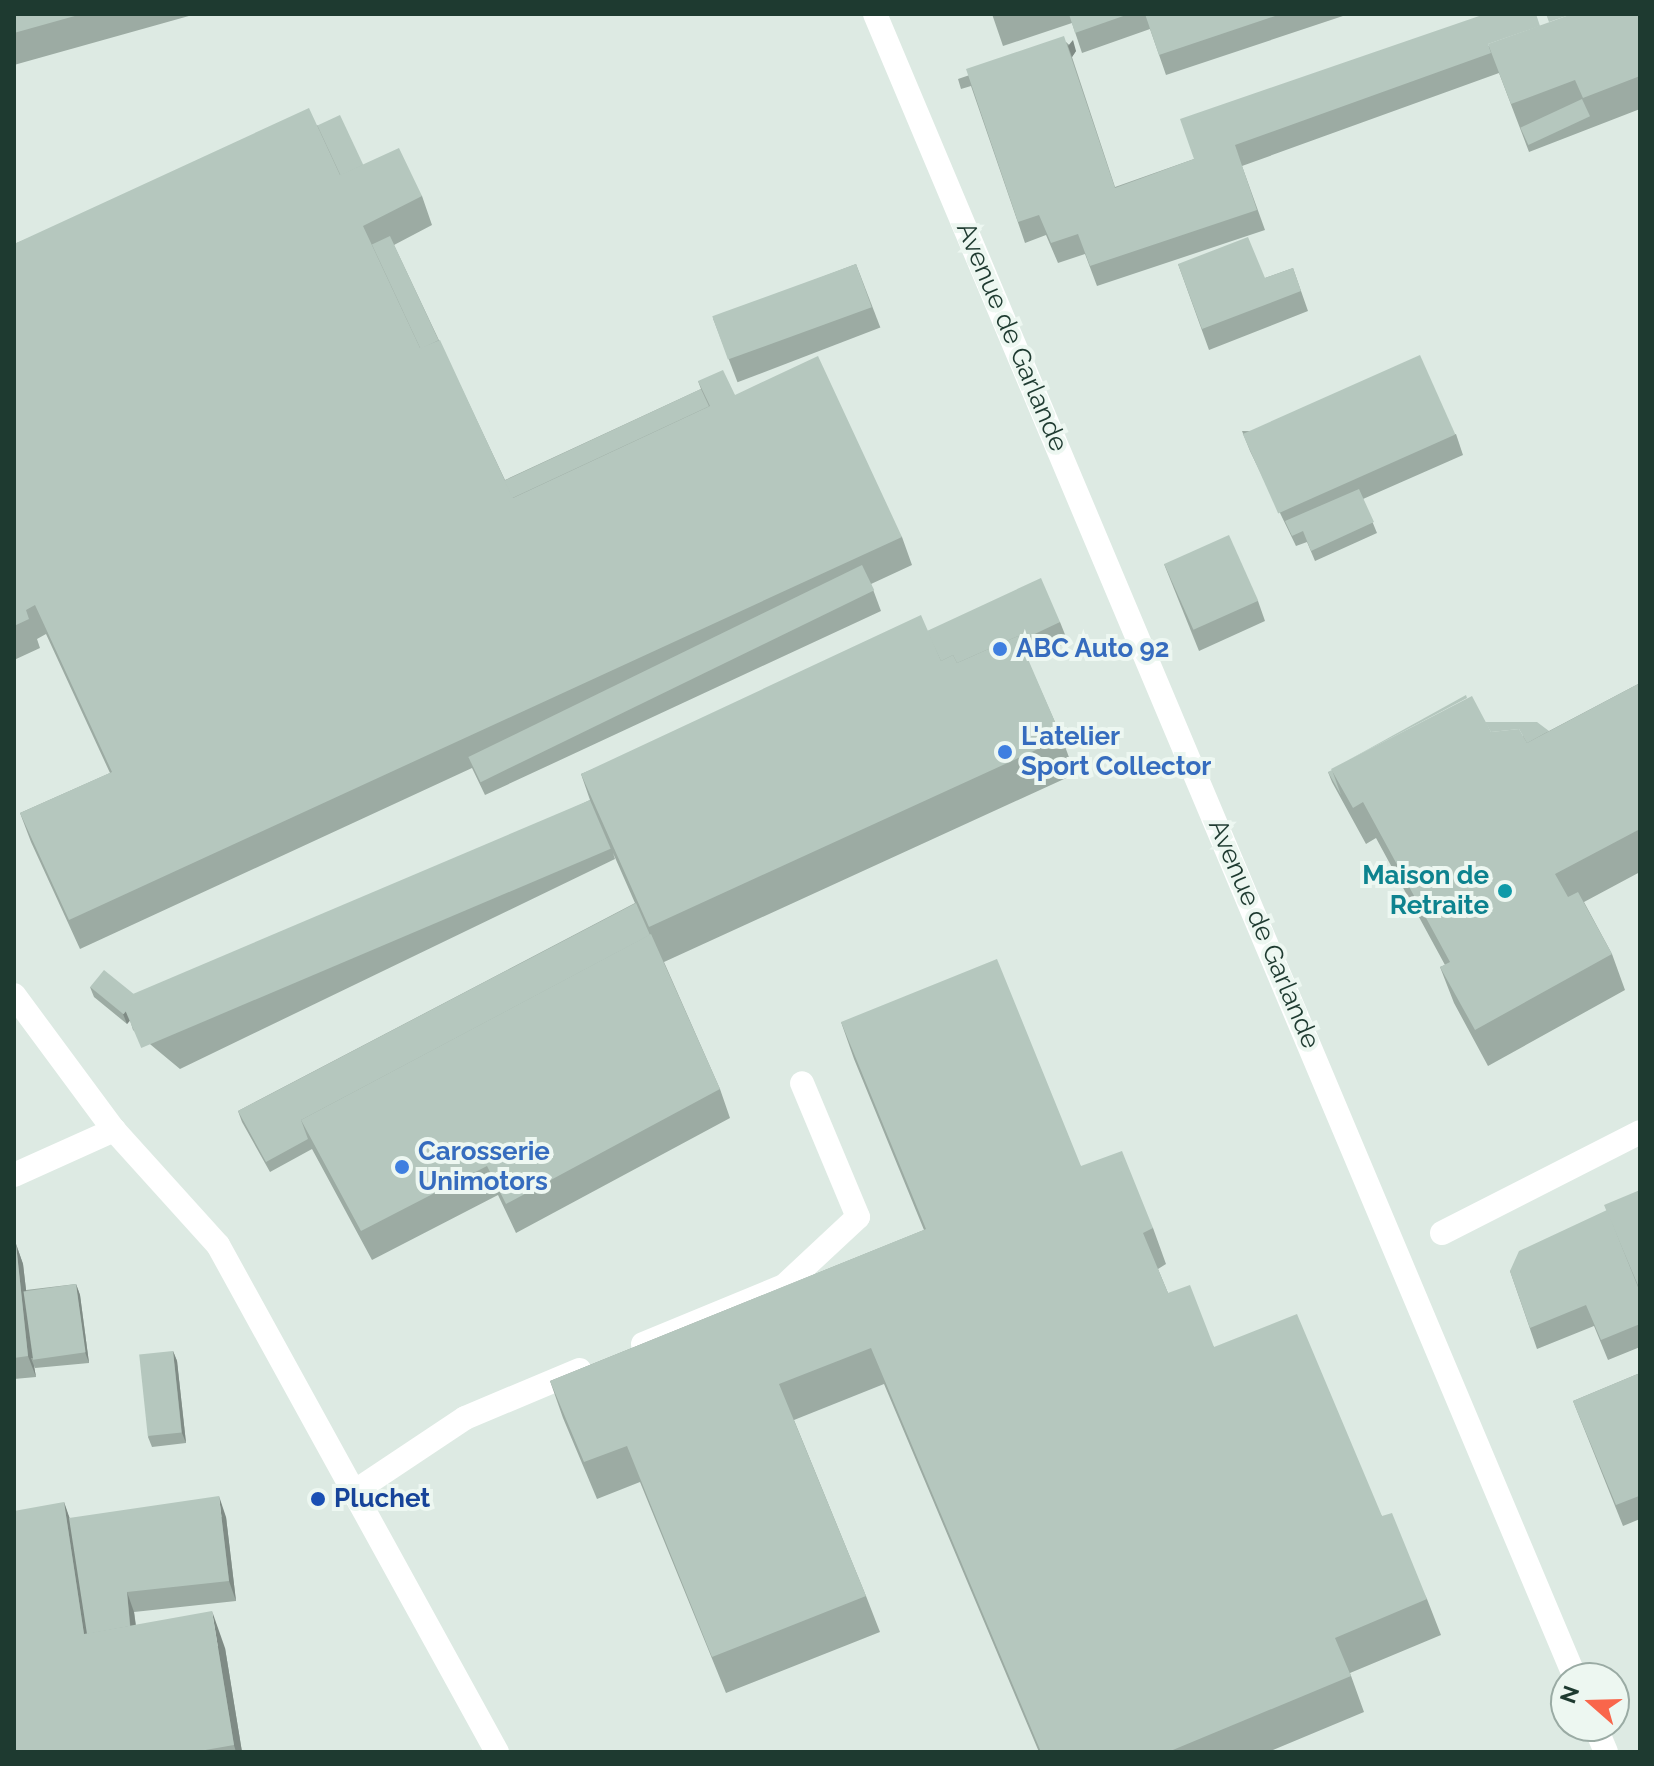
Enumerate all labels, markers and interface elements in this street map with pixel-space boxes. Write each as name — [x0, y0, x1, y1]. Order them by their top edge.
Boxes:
street label: Avenue de Garlande — [950, 218, 1074, 456]
place label: ABC Auto 92 — [1016, 633, 1170, 665]
marker: ABC Auto 92 — [991, 640, 1009, 658]
place label: L'atelier Sport Collector — [1021, 721, 1211, 782]
marker: L'atelier Sport Collector — [996, 743, 1014, 761]
street label: Avenue de Garlande — [1202, 815, 1326, 1053]
place label: Maison de Retraite — [1362, 860, 1489, 922]
marker: Maison de Retraite — [1496, 882, 1514, 900]
place label: Carosserie Unimotors — [418, 1136, 550, 1198]
marker: Carosserie Unimotors — [393, 1158, 411, 1176]
place label: Pluchet — [334, 1483, 430, 1515]
marker: Pluchet — [309, 1490, 327, 1508]
north arrow — [1550, 1662, 1630, 1742]
text: N — [1554, 1682, 1584, 1707]

